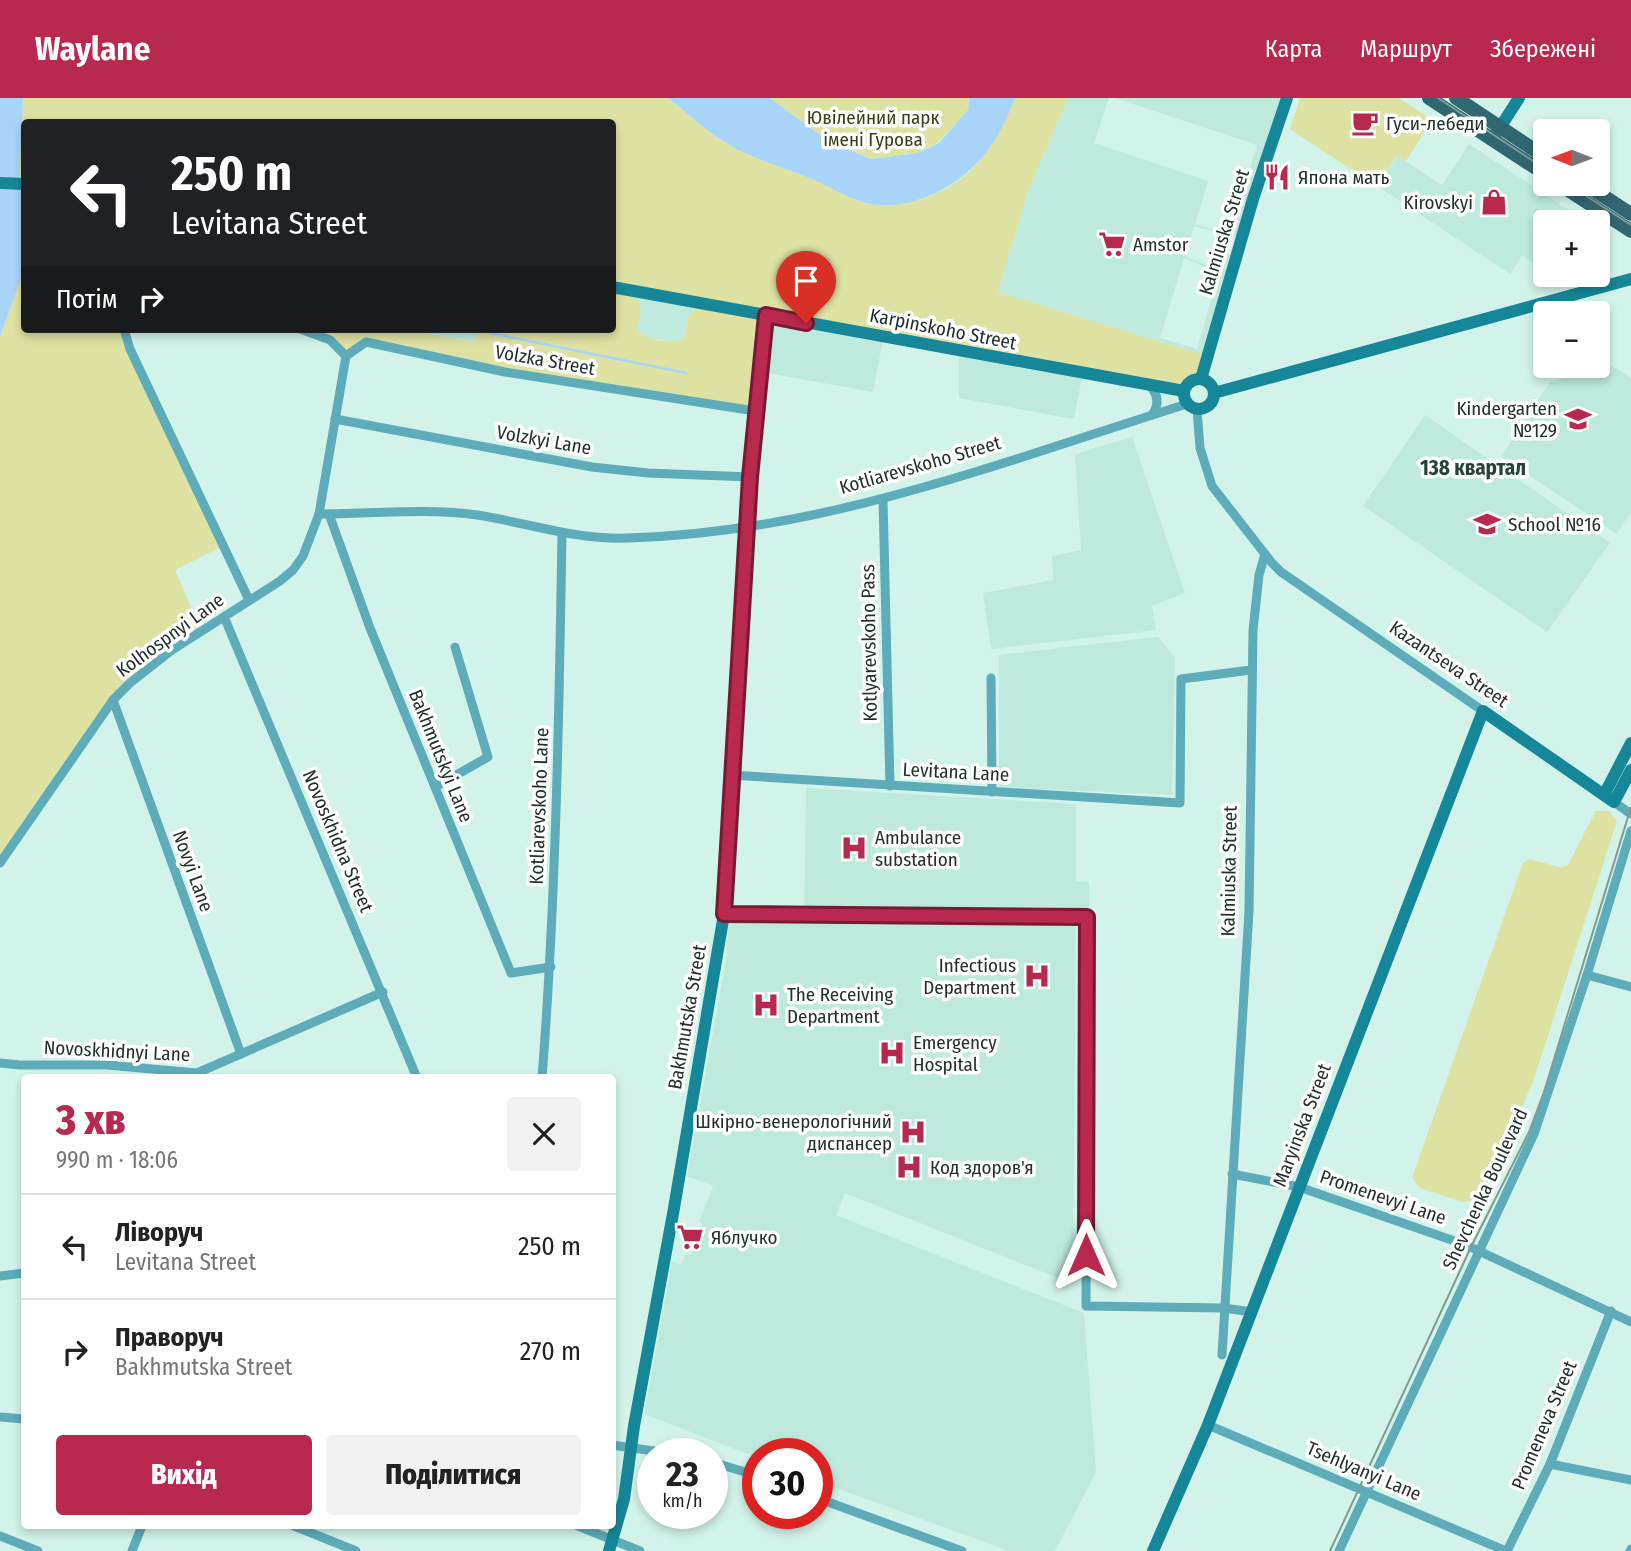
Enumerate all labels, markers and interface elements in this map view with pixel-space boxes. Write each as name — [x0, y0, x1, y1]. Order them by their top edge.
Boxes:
text: Waylane — [35, 29, 150, 69]
text: Карта — [1265, 35, 1322, 63]
text: Маршрут — [1360, 35, 1452, 63]
text: Збережені — [1490, 35, 1596, 63]
park label: Ювілейний парк імені Гурова — [807, 106, 939, 151]
cafe icon: Гуси-лебеди — [1350, 108, 1380, 138]
place label: Гуси-лебеди — [1386, 112, 1485, 135]
north arrow — [1533, 119, 1610, 196]
map controls — [1533, 119, 1610, 378]
text: 250 m — [171, 144, 292, 203]
icon: left — [56, 147, 147, 238]
restaurant icon: Япона мать — [1262, 162, 1292, 192]
street label: Kalmiuska Street — [1194, 165, 1254, 298]
place label: Япона мать — [1298, 166, 1390, 189]
shop icon: Kirovskyi — [1479, 187, 1509, 217]
place label: Kirovskyi — [1404, 191, 1473, 214]
text: Levitana Street — [171, 204, 367, 242]
button: + — [1533, 210, 1610, 287]
supermarket icon: Amstor — [1097, 229, 1127, 259]
place label: Amstor — [1133, 233, 1189, 256]
pin — [776, 251, 836, 323]
icon: arrive — [787, 262, 825, 300]
icon: right — [132, 280, 170, 318]
text: Потім — [56, 284, 118, 315]
button: − — [1533, 301, 1610, 378]
street label: Karpinskoho Street — [868, 304, 1019, 355]
street label: Volzka Street — [493, 340, 597, 380]
place label: Kindergarten №129 — [1456, 397, 1557, 442]
school or university icon: Kindergarten №129 — [1563, 404, 1593, 434]
street label: Volzkyi Lane — [495, 420, 593, 460]
street label: Kotliarevskoho Street — [837, 431, 1004, 499]
district label: 138 квартал — [1420, 455, 1526, 481]
school or university icon: School №16 — [1472, 509, 1502, 539]
place label: School №16 — [1508, 513, 1601, 536]
street label: Kotlyarevskoho Pass — [856, 564, 882, 722]
street label: Kolhospnyi Lane — [112, 588, 228, 682]
street label: Kazantseva Street — [1385, 616, 1513, 713]
street label: Bakhmutskyi Lane — [404, 686, 478, 826]
street label: Kotliarevskoho Lane — [525, 727, 553, 885]
street label: Levitana Lane — [902, 758, 1010, 786]
street label: Novoskhidna Street — [298, 766, 379, 916]
street label: Kalmiuska Street — [1216, 805, 1242, 936]
place label: Ambulance substation — [875, 826, 961, 871]
street label: Novyi Lane — [168, 827, 218, 915]
hospital icon: Ambulance substation — [839, 833, 869, 863]
street label: Bakhmutska Street — [663, 942, 711, 1091]
place label: Infectious Department — [923, 954, 1017, 999]
hospital icon: Infectious Department — [1022, 961, 1052, 991]
place label: The Receiving Department — [787, 983, 893, 1028]
hospital icon: The Receiving Department — [751, 990, 781, 1020]
place label: Emergency Hospital — [913, 1031, 997, 1076]
street label: Novoskhidnyi Lane — [43, 1036, 191, 1066]
hospital icon: Emergency Hospital — [877, 1038, 907, 1068]
street label: Maryinska Street — [1268, 1060, 1336, 1190]
text: 3 хв — [56, 1095, 126, 1145]
button: close — [507, 1097, 581, 1171]
street label: Shevchenka Boulevard — [1438, 1105, 1532, 1273]
place label: Шкірно-венерологічний диспансер — [695, 1110, 892, 1155]
hospital icon: Шкірно-венерологічний диспансер — [898, 1117, 928, 1147]
text: 990 m · 18:06 — [56, 1146, 178, 1174]
hospital icon: Код здоров'я — [894, 1152, 924, 1182]
place label: Код здоров'я — [930, 1156, 1034, 1179]
street label: Promenevyi Lane — [1317, 1165, 1449, 1229]
text: Ліворуч — [115, 1217, 203, 1248]
position arrow — [1049, 1218, 1123, 1292]
supermarket icon: Яблучко — [675, 1222, 705, 1252]
place label: Яблучко — [711, 1226, 777, 1249]
icon: left — [56, 1228, 94, 1266]
text: 250 m — [518, 1231, 581, 1262]
text: Levitana Street — [115, 1248, 256, 1276]
text: Праворуч — [115, 1322, 224, 1353]
icon: right — [56, 1333, 94, 1371]
text: 270 m — [520, 1336, 581, 1367]
text: Bakhmutska Street — [115, 1353, 292, 1381]
street label: Promeneva Street — [1507, 1356, 1582, 1493]
button: Вихід — [56, 1435, 312, 1515]
button: Поділитися — [326, 1435, 581, 1515]
street label: Tsehlyanyi Lane — [1303, 1437, 1425, 1505]
speed limit sign: 30 — [742, 1438, 833, 1529]
text: 23 — [666, 1453, 699, 1495]
text: km/h — [662, 1490, 703, 1512]

